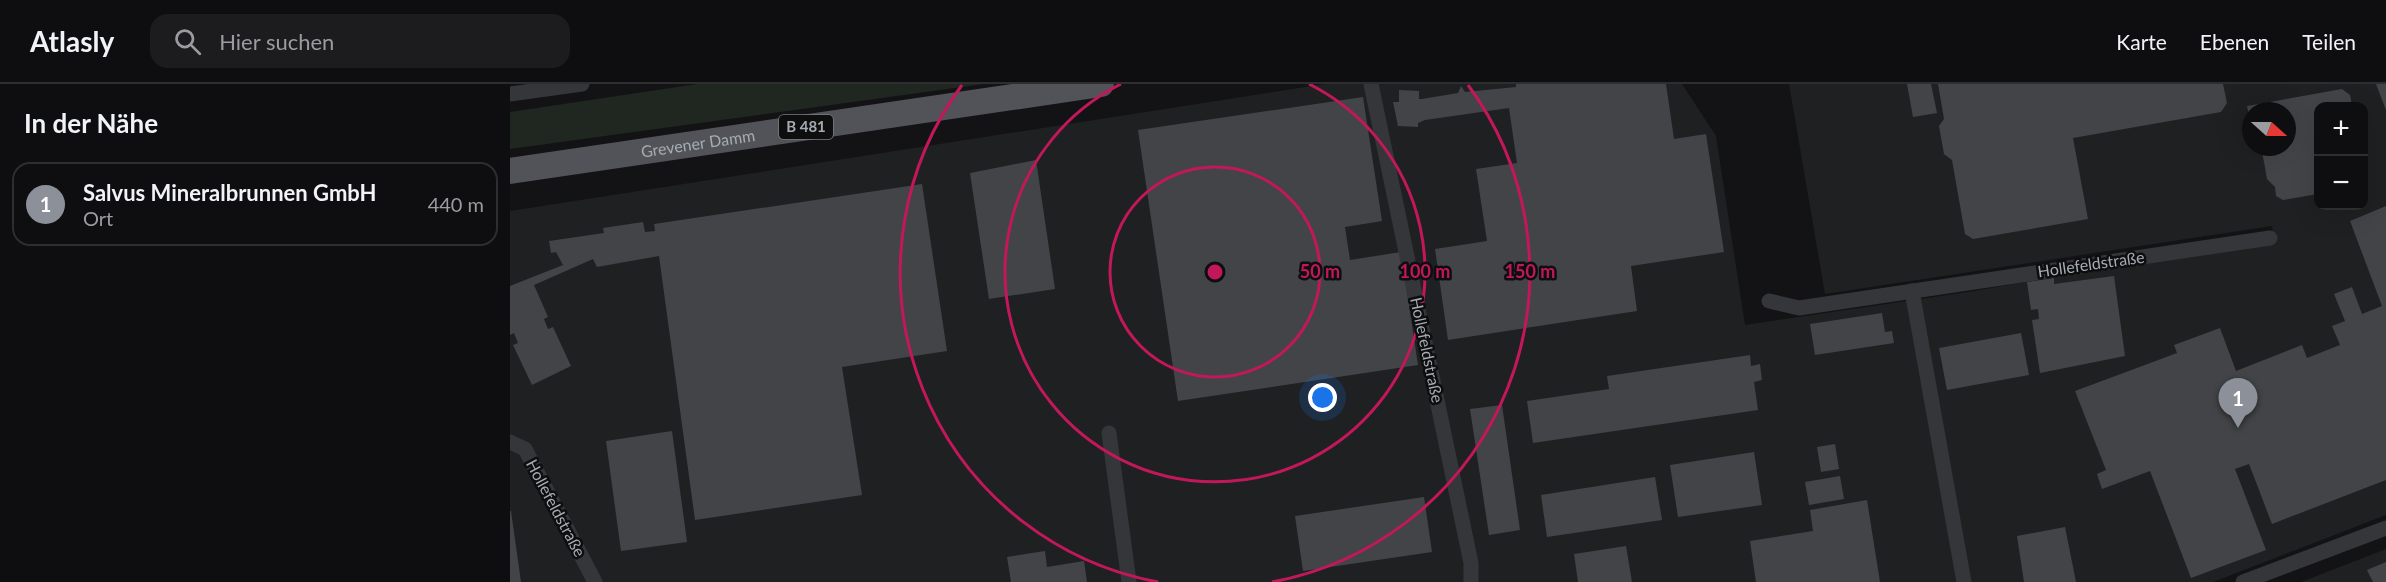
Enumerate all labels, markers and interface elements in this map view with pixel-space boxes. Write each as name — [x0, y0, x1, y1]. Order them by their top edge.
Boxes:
search box — [150, 14, 570, 68]
text: Atlasly — [30, 24, 114, 58]
icon: search — [171, 25, 204, 58]
text: Hier suchen — [219, 28, 334, 55]
text: Karte — [2116, 29, 2167, 54]
text: Ebenen — [2200, 29, 2269, 54]
text: Teilen — [2302, 29, 2356, 54]
north arrow — [2242, 102, 2296, 156]
map controls — [2314, 102, 2368, 210]
button: + — [2314, 102, 2368, 156]
text: In der Nähe — [24, 107, 158, 139]
road number: B 481 — [779, 115, 833, 139]
street label: Grevener Damm — [640, 125, 756, 161]
button: − — [2314, 156, 2368, 210]
text: Salvus Mineralbrunnen GmbH — [83, 179, 376, 206]
text: 1 — [40, 192, 51, 216]
text: 440 m — [428, 192, 484, 216]
text: Ort — [83, 206, 113, 230]
street label: Hollefeldstraße — [2036, 247, 2145, 280]
text: 50 m — [1300, 260, 1340, 282]
text: 100 m — [1400, 260, 1450, 282]
text: 150 m — [1505, 260, 1555, 282]
centre of rings — [1205, 262, 1225, 282]
street label: Hollefeldstraße — [1407, 295, 1448, 404]
pin: 1 — [2218, 378, 2258, 428]
your location — [1308, 383, 1337, 412]
street label: Hollefeldstraße — [523, 456, 590, 560]

